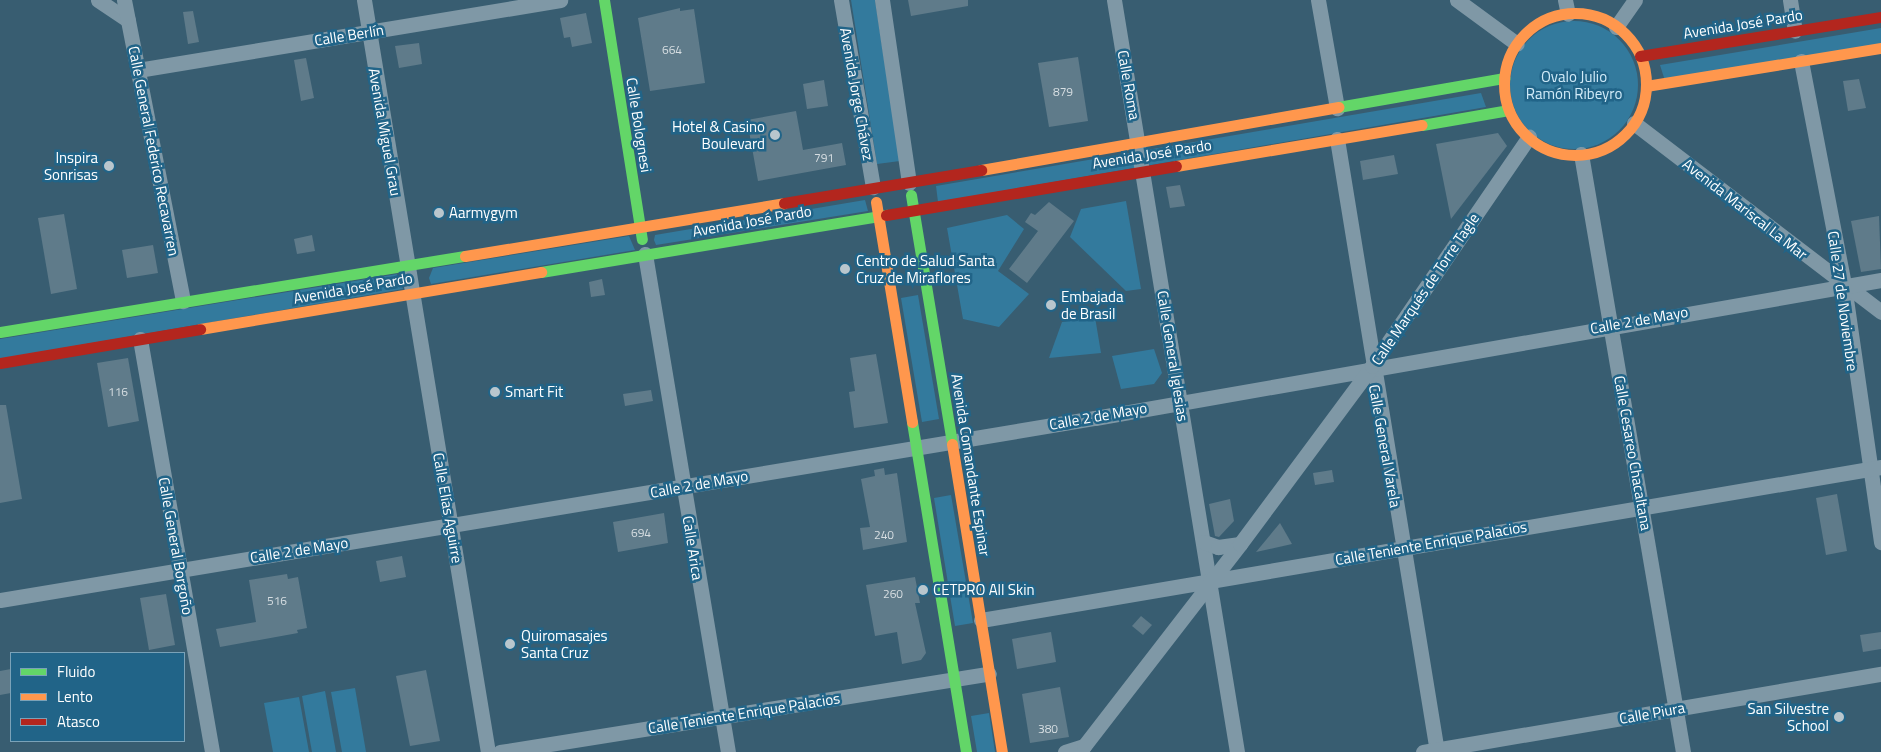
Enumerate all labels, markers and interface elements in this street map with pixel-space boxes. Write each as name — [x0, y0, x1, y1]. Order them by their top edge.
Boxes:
street label: Avenida José Pardo — [1682, 6, 1804, 42]
street label: Calle Berlín — [313, 21, 385, 49]
street label: Avenida Jorge Chávez — [836, 26, 878, 162]
house number: 664 — [662, 43, 682, 57]
street label: Calle General Federico Recavarren — [125, 45, 183, 257]
street label: Calle Roma — [1114, 49, 1144, 121]
street label: Avenida Miguel Grau — [365, 67, 405, 197]
park label: Ovalo Julio Ramón Ribeyro — [1526, 67, 1622, 102]
street label: Calle Bolognesi — [623, 76, 655, 174]
house number: 879 — [1053, 85, 1073, 99]
place label: Hotel & Casino Boulevard — [672, 117, 765, 152]
marker: Hotel & Casino Boulevard — [769, 129, 781, 141]
street label: Avenida José Pardo — [1091, 136, 1213, 172]
place label: Inspira Sonrisas — [44, 148, 98, 183]
house number: 791 — [814, 151, 834, 165]
street label: Avenida Mariscal La Mar — [1679, 155, 1811, 263]
marker: Inspira Sonrisas — [102, 159, 116, 173]
street label: Avenida José Pardo — [691, 202, 813, 240]
place label: Aarmygym — [449, 204, 518, 222]
marker: Aarmygym — [433, 207, 445, 219]
street label: Calle Marqués de Torre Tagle — [1367, 210, 1483, 368]
street label: Calle 27 de Noviembre — [1824, 230, 1862, 372]
place label: Centro de Salud Santa Cruz de Miraflores — [856, 251, 995, 286]
marker: Centro de Salud Santa Cruz de Miraflores — [838, 262, 852, 276]
street label: Avenida José Pardo — [292, 269, 414, 307]
place label: Embajada de Brasil — [1061, 287, 1123, 322]
street label: Calle General Iglesias — [1154, 289, 1192, 423]
marker: Embajada de Brasil — [1045, 299, 1057, 311]
street label: Calle 2 de Mayo — [1589, 303, 1689, 337]
street label: Avenida Comandante Espinar — [948, 373, 994, 557]
street label: Calle Cesareo Chacaltana — [1611, 374, 1655, 532]
place label: Smart Fit — [505, 383, 563, 401]
street label: Calle General Varela — [1365, 383, 1405, 509]
house number: 116 — [108, 385, 128, 399]
marker: Smart Fit — [489, 386, 501, 398]
street label: Calle 2 de Mayo — [1048, 399, 1148, 433]
street label: Calle Elías Aguirre — [429, 451, 467, 565]
street label: Calle 2 de Mayo — [649, 467, 749, 501]
street label: Calle General Borgoño — [155, 476, 197, 616]
street label: Calle Arica — [679, 515, 707, 581]
street label: Calle Teniente Enrique Palacios — [1334, 517, 1528, 569]
house number: 694 — [631, 526, 651, 540]
house number: 240 — [874, 528, 894, 542]
street label: Calle 2 de Mayo — [249, 533, 349, 567]
place label: CETPRO All Skin — [933, 581, 1035, 599]
marker: CETPRO All Skin — [917, 584, 929, 596]
house number: 260 — [883, 587, 903, 601]
house number: 516 — [267, 594, 287, 608]
place label: Quiromasajes Santa Cruz — [521, 626, 607, 661]
marker: Quiromasajes Santa Cruz — [503, 637, 517, 651]
legend — [10, 652, 185, 742]
text: Fluido — [57, 660, 95, 683]
text: Lento — [57, 685, 93, 708]
street label: Calle Teniente Enrique Palacios — [647, 689, 841, 737]
street label: Calle Piura — [1618, 698, 1686, 728]
place label: San Silvestre School — [1748, 699, 1829, 734]
text: Atasco — [57, 710, 100, 733]
marker: San Silvestre School — [1833, 711, 1845, 723]
house number: 380 — [1038, 722, 1058, 736]

